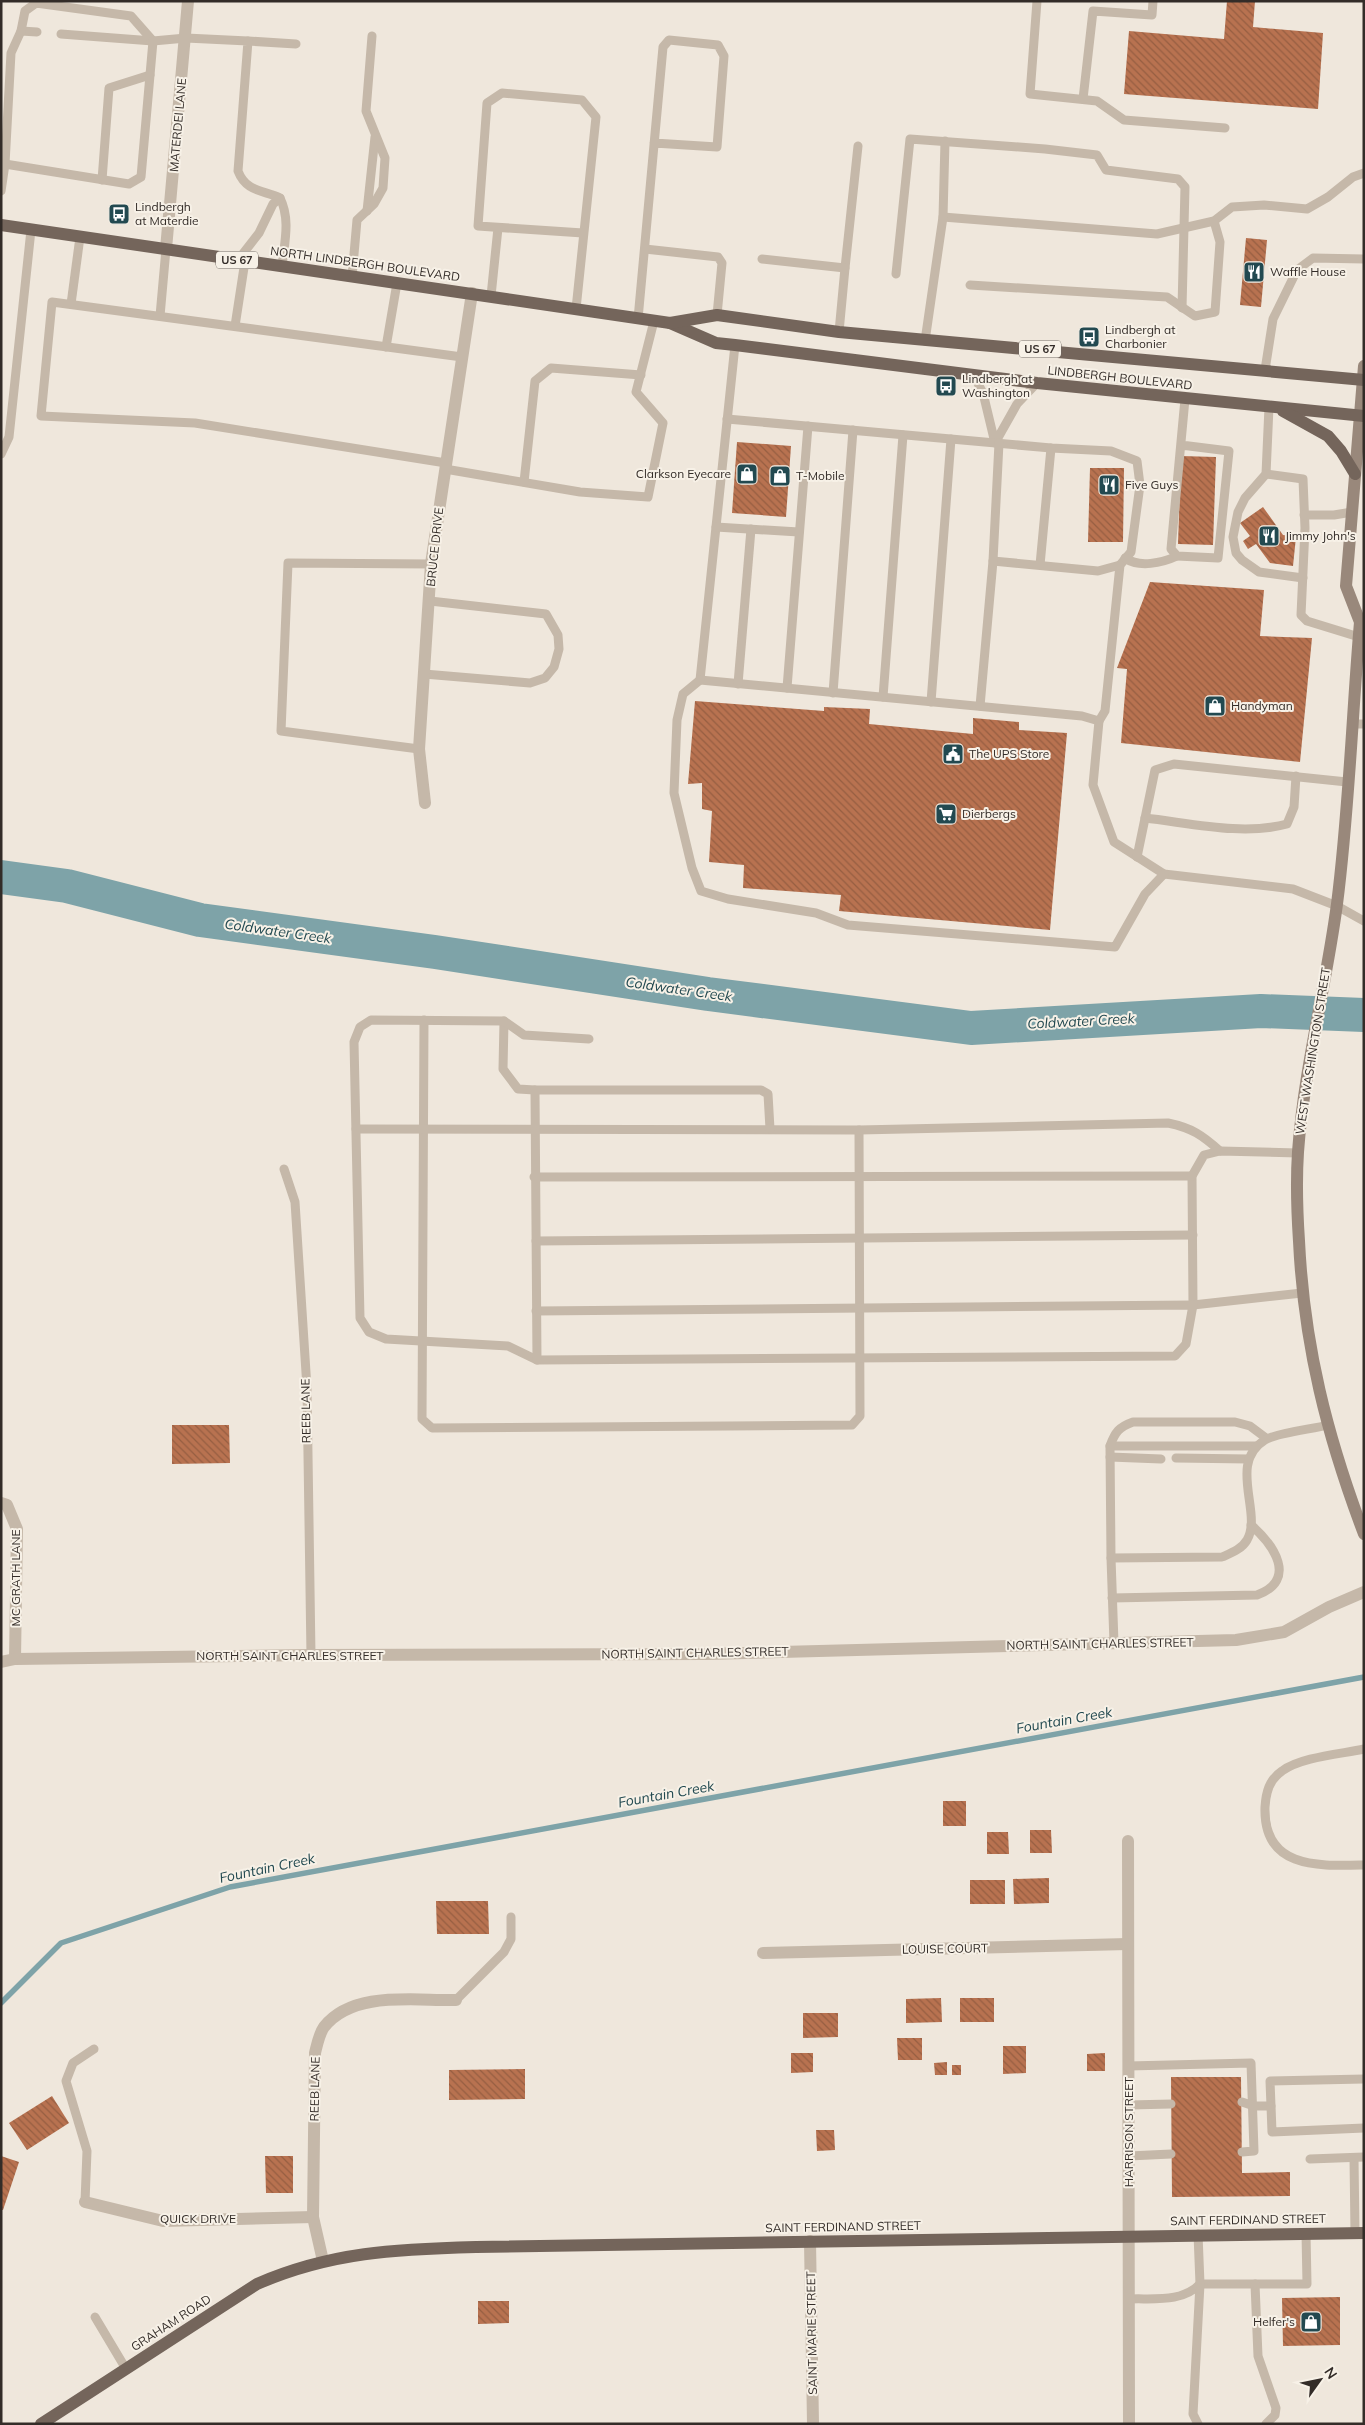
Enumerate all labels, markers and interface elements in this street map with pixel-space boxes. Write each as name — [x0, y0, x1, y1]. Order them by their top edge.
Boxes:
street label: MATERDEI LANE — [166, 77, 189, 173]
place label: Lindbergh at Materdie — [135, 199, 199, 228]
bus stop icon: Lindbergh at Materdie — [107, 202, 131, 226]
street label: NORTH LINDBERGH BOULEVARD — [269, 243, 461, 284]
road number: US 67 — [216, 252, 258, 268]
restaurant icon: Waffle House — [1242, 260, 1266, 284]
place label: Waffle House — [1270, 264, 1346, 279]
place label: Lindbergh at Charbonier — [1105, 322, 1175, 351]
bus stop icon: Lindbergh at Charbonier — [1077, 325, 1101, 349]
road number: US 67 — [1019, 340, 1061, 358]
street label: LINDBERGH BOULEVARD — [1047, 362, 1193, 393]
place label: Lindbergh at Washington — [962, 371, 1032, 400]
bus stop icon: Lindbergh at Washington — [934, 374, 958, 398]
shop icon: Clarkson Eyecare — [735, 462, 759, 486]
shop icon: T-Mobile — [768, 464, 792, 488]
place label: Clarkson Eyecare — [636, 466, 731, 481]
place label: T-Mobile — [796, 468, 844, 483]
restaurant icon: Five Guys — [1097, 473, 1121, 497]
place label: Five Guys — [1125, 477, 1178, 492]
street label: BRUCE DRIVE — [423, 507, 446, 587]
restaurant icon: Jimmy John's — [1257, 524, 1281, 548]
place label: Jimmy John's — [1285, 528, 1356, 543]
shop icon: Handyman — [1203, 694, 1227, 718]
place label: Handyman — [1231, 698, 1293, 713]
public building icon: The UPS Store — [941, 742, 965, 766]
place label: The UPS Store — [969, 746, 1049, 761]
supermarket icon: Dierbergs — [934, 802, 958, 826]
place label: Dierbergs — [962, 806, 1016, 821]
water label: Coldwater Creek — [224, 915, 333, 947]
street label: WEST WASHINGTON STREET — [1292, 966, 1333, 1136]
water label: Coldwater Creek — [625, 973, 734, 1005]
water label: Coldwater Creek — [1027, 1009, 1136, 1033]
street label: REEB LANE — [297, 1378, 314, 1444]
street label: MC GRATH LANE — [8, 1529, 23, 1627]
street label: NORTH SAINT CHARLES STREET — [1006, 1634, 1194, 1653]
street label: NORTH SAINT CHARLES STREET — [601, 1643, 789, 1662]
street label: NORTH SAINT CHARLES STREET — [196, 1648, 384, 1663]
water label: Fountain Creek — [1014, 1703, 1114, 1737]
water label: Fountain Creek — [616, 1777, 716, 1811]
water label: Fountain Creek — [217, 1849, 317, 1887]
street label: LOUISE COURT — [902, 1940, 989, 1957]
street label: REEB LANE — [306, 2056, 323, 2122]
street label: HARRISON STREET — [1121, 2076, 1136, 2187]
street label: QUICK DRIVE — [160, 2211, 236, 2226]
street label: SAINT FERDINAND STREET — [1170, 2211, 1327, 2228]
street label: SAINT FERDINAND STREET — [765, 2218, 922, 2235]
street label: SAINT MARIE STREET — [803, 2270, 820, 2395]
street label: GRAHAM ROAD — [128, 2291, 214, 2354]
shop icon: Helfer's — [1299, 2310, 1323, 2334]
place label: Helfer's — [1253, 2314, 1295, 2329]
north arrow — [1295, 2355, 1345, 2405]
text: N — [1320, 2364, 1341, 2382]

